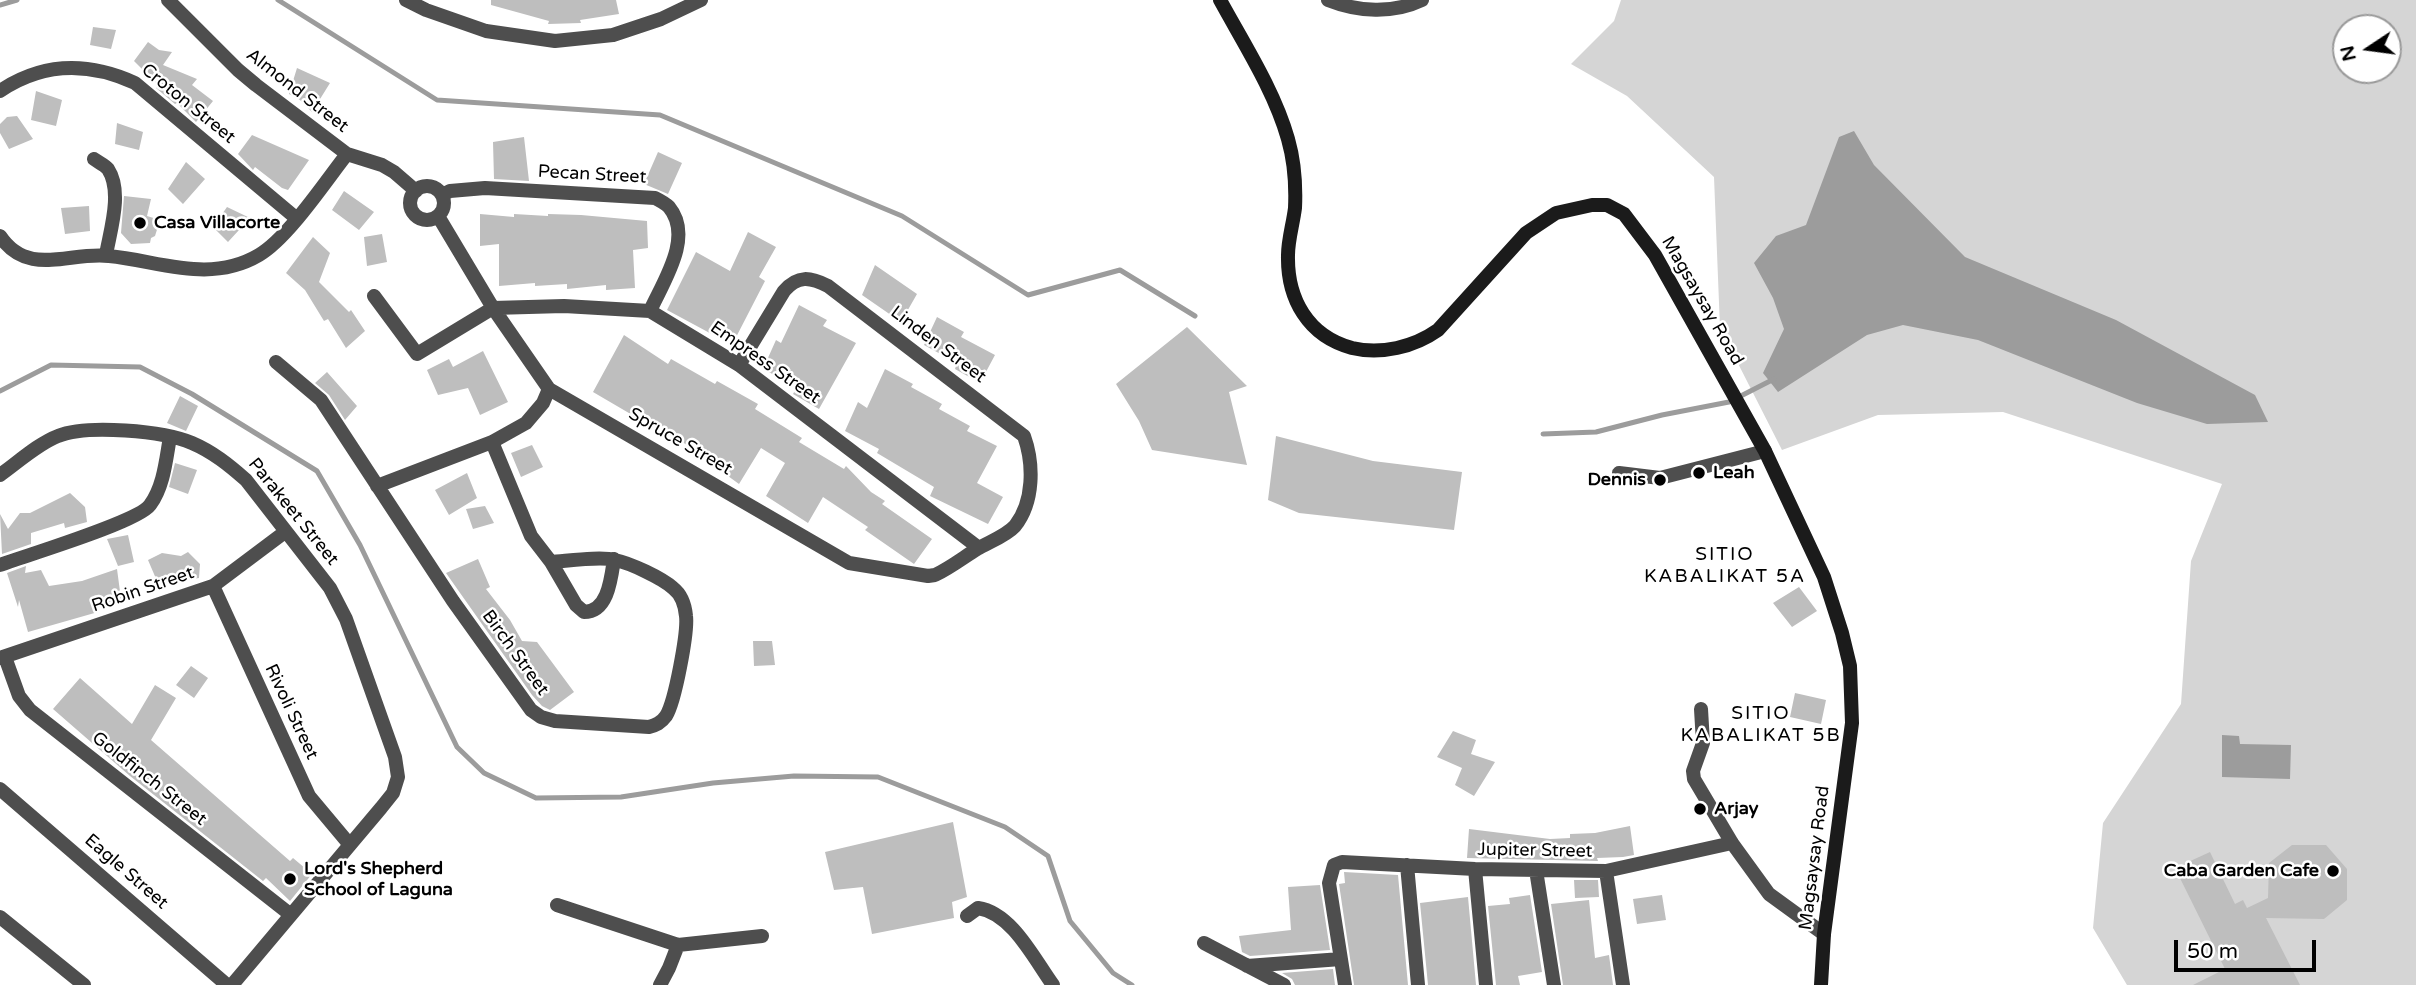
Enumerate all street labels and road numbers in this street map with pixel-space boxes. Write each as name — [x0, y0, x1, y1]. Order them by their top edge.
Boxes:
street label: Almond Street — [242, 44, 352, 138]
street label: Croton Street — [137, 60, 239, 148]
street label: Pecan Street — [537, 161, 647, 189]
street label: Magsaysay Road — [1656, 233, 1748, 369]
street label: Linden Street — [886, 302, 990, 388]
street label: Empress Street — [706, 317, 824, 409]
street label: Spruce Street — [624, 404, 736, 480]
street label: Parakeet Street — [243, 454, 343, 570]
street label: Robin Street — [89, 562, 197, 618]
street label: Birch Street — [477, 606, 553, 700]
street label: Rivoli Street — [260, 661, 322, 763]
street label: Goldfinch Street — [87, 728, 211, 830]
street label: Magsaysay Road — [1795, 785, 1835, 931]
street label: Eagle Street — [80, 830, 172, 914]
street label: Jupiter Street — [1477, 839, 1593, 863]

